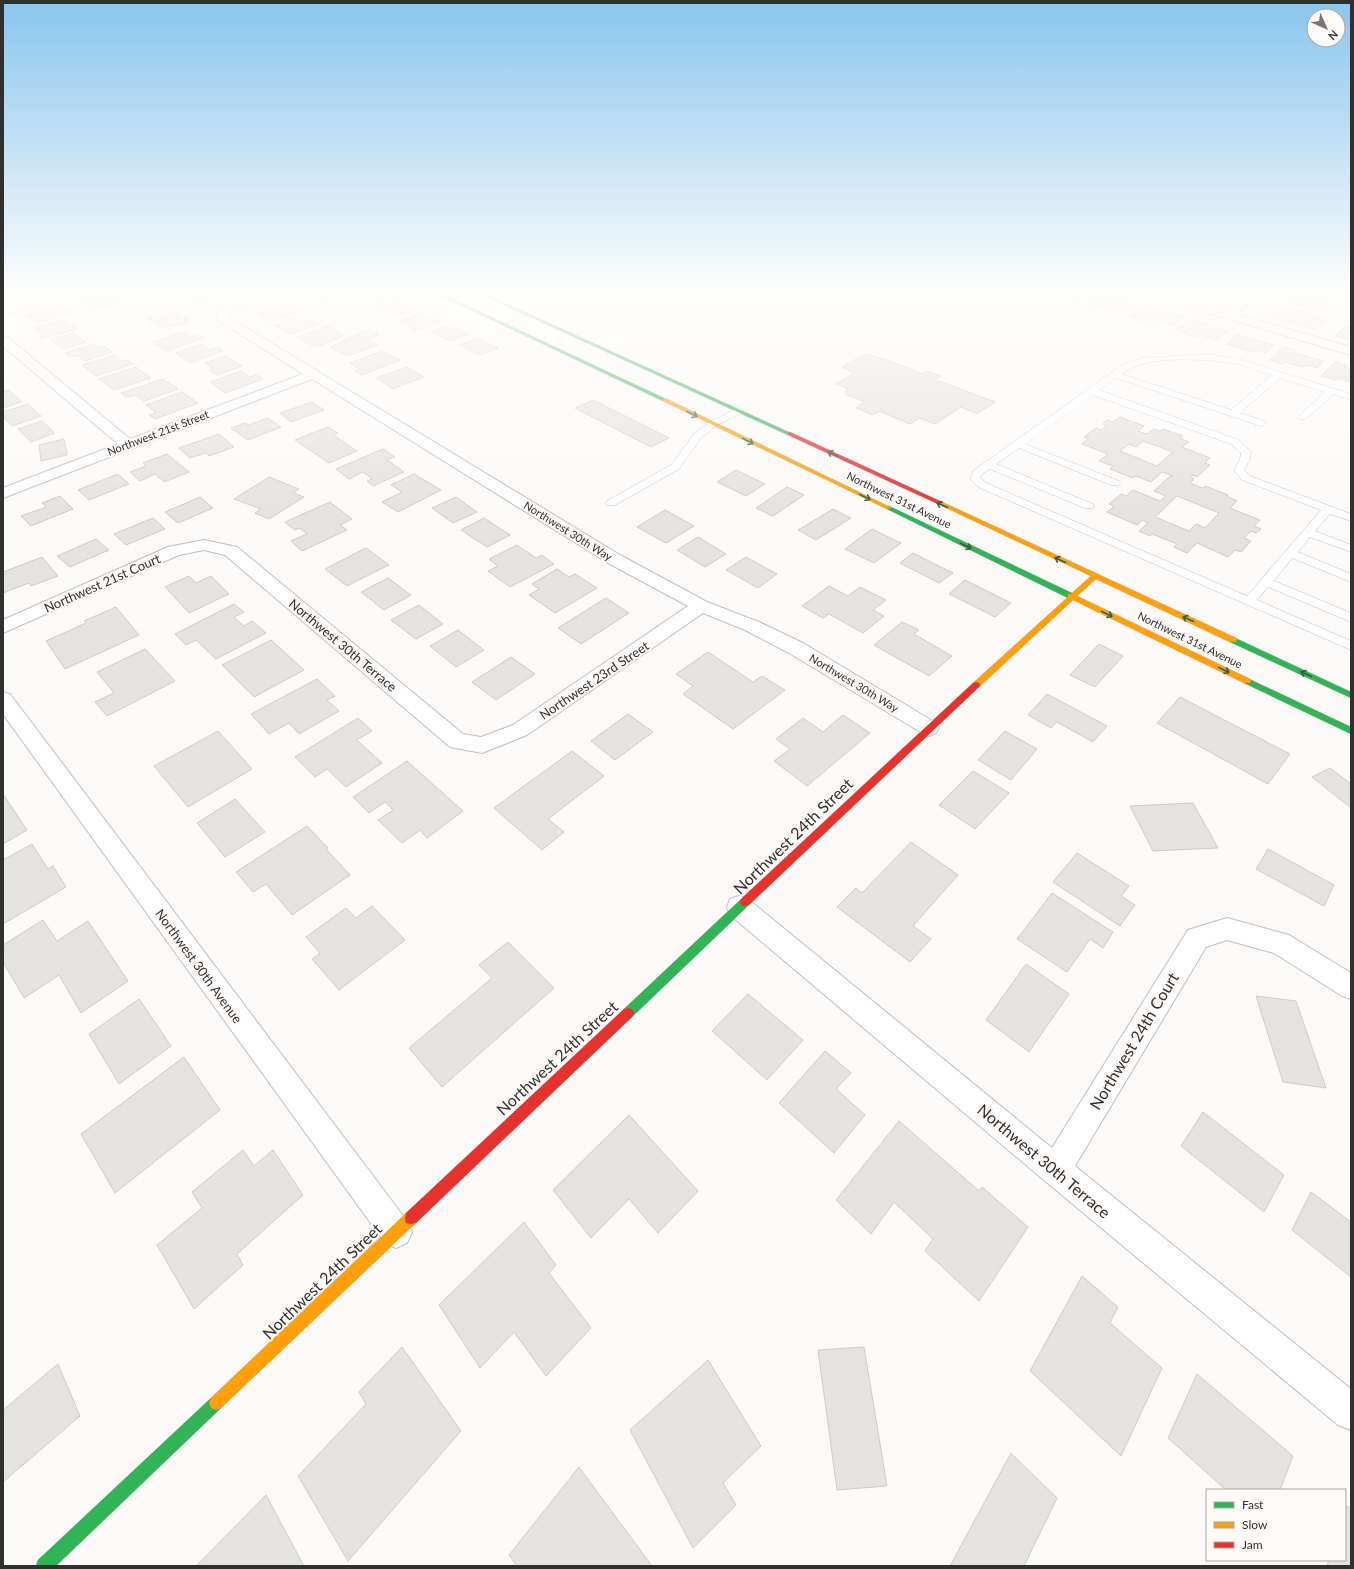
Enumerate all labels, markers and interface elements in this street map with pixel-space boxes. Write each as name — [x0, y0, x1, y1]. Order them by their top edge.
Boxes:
north arrow — [1306, 8, 1346, 48]
text: N — [1326, 28, 1341, 43]
street label: Northwest 21st Street — [105, 407, 210, 458]
one-way arrow — [686, 411, 698, 418]
one-way arrow — [742, 438, 754, 445]
one-way arrow — [827, 450, 839, 457]
street label: Northwest 31st Avenue — [845, 469, 954, 531]
one-way arrow — [859, 494, 871, 501]
street label: Northwest 30th Way — [522, 498, 615, 563]
one-way arrow — [936, 501, 948, 508]
one-way arrow — [960, 543, 972, 550]
street label: Northwest 21st Court — [41, 550, 163, 616]
one-way arrow — [1054, 556, 1066, 563]
street label: Northwest 30th Terrace — [286, 595, 400, 695]
street label: Northwest 31st Avenue — [1136, 609, 1245, 671]
one-way arrow — [1101, 611, 1113, 618]
one-way arrow — [1183, 615, 1195, 622]
street label: Northwest 23rd Street — [536, 637, 652, 723]
street label: Northwest 30th Way — [807, 651, 901, 715]
one-way arrow — [1218, 667, 1230, 674]
one-way arrow — [1301, 670, 1313, 677]
street label: Northwest 24th Street — [729, 774, 856, 898]
street label: Northwest 30th Avenue — [152, 906, 246, 1026]
street label: Northwest 24th Court — [1085, 969, 1182, 1113]
street label: Northwest 24th Street — [492, 996, 621, 1119]
street label: Northwest 30th Terrace — [974, 1100, 1115, 1222]
street label: Northwest 24th Street — [258, 1219, 385, 1343]
legend — [1206, 1489, 1346, 1561]
text: Fast — [1242, 1497, 1264, 1512]
text: Slow — [1242, 1517, 1268, 1532]
text: Jam — [1242, 1537, 1263, 1552]

